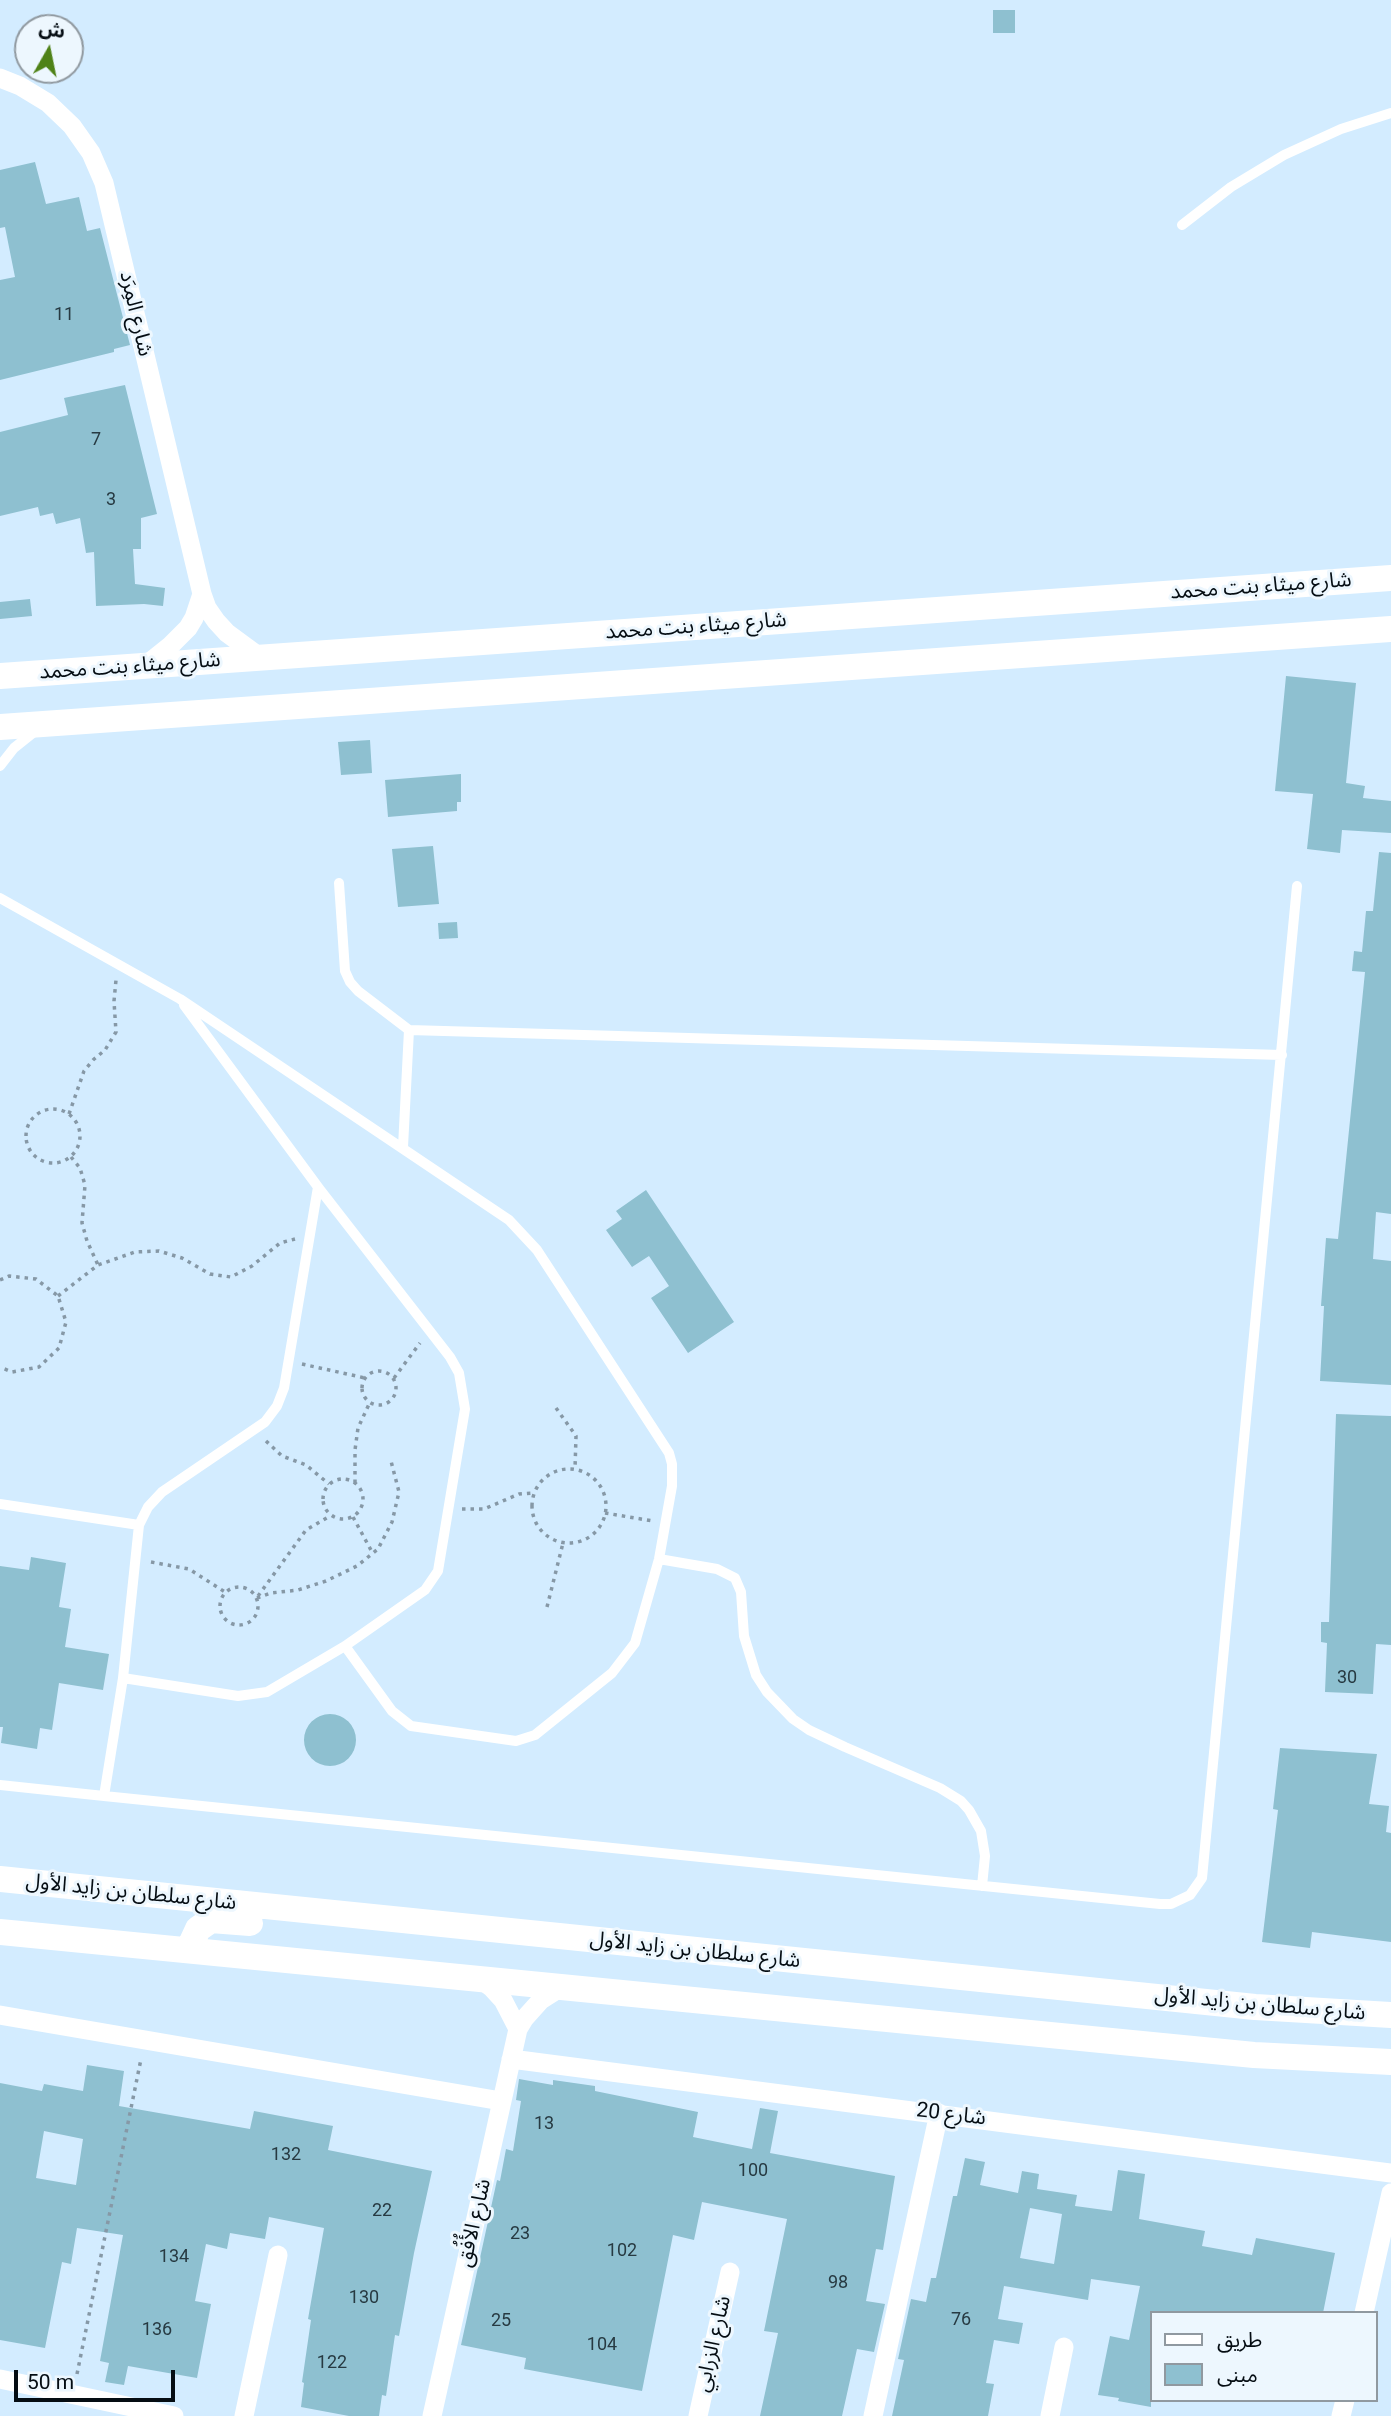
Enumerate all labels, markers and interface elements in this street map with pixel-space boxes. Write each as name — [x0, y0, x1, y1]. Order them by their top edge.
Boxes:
north arrow — [14, 14, 84, 84]
text: ش — [37, 16, 67, 43]
street label: شارع المِرَد — [113, 269, 157, 359]
house number: 11 — [54, 304, 74, 326]
house number: 7 — [91, 429, 101, 451]
house number: 3 — [106, 489, 116, 511]
street label: شارع ميثاء بنت محمد — [1170, 568, 1352, 606]
street label: شارع ميثاء بنت محمد — [605, 608, 787, 646]
street label: شارع ميثاء بنت محمد — [39, 648, 221, 686]
house number: 30 — [1337, 1667, 1357, 1689]
street label: شارع سلطان بن زايد الأول — [24, 1869, 238, 1917]
street label: شارع سلطان بن زايد الأول — [588, 1927, 802, 1975]
street label: شارع سلطان بن زايد الأول — [1153, 1983, 1367, 2027]
street label: شارع 20 — [915, 2098, 987, 2132]
house number: 13 — [534, 2113, 554, 2135]
house number: 132 — [271, 2144, 301, 2166]
house number: 100 — [738, 2160, 768, 2182]
street label: شارع الأُفُق — [453, 2176, 497, 2270]
house number: 22 — [372, 2200, 392, 2222]
house number: 23 — [510, 2223, 530, 2245]
house number: 102 — [607, 2240, 637, 2262]
house number: 134 — [159, 2246, 189, 2268]
house number: 98 — [828, 2272, 848, 2294]
house number: 130 — [349, 2287, 379, 2309]
street label: شارع الزرابي — [691, 2293, 737, 2395]
house number: 76 — [951, 2309, 971, 2331]
house number: 25 — [491, 2310, 511, 2332]
legend — [1150, 2311, 1377, 2402]
house number: 136 — [142, 2319, 172, 2341]
text: طريق — [1217, 2328, 1262, 2352]
house number: 104 — [587, 2334, 617, 2356]
house number: 122 — [317, 2352, 347, 2374]
scale bar — [18, 2356, 178, 2400]
text: مبنى — [1217, 2363, 1258, 2387]
text: 50 m — [27, 2370, 74, 2394]

